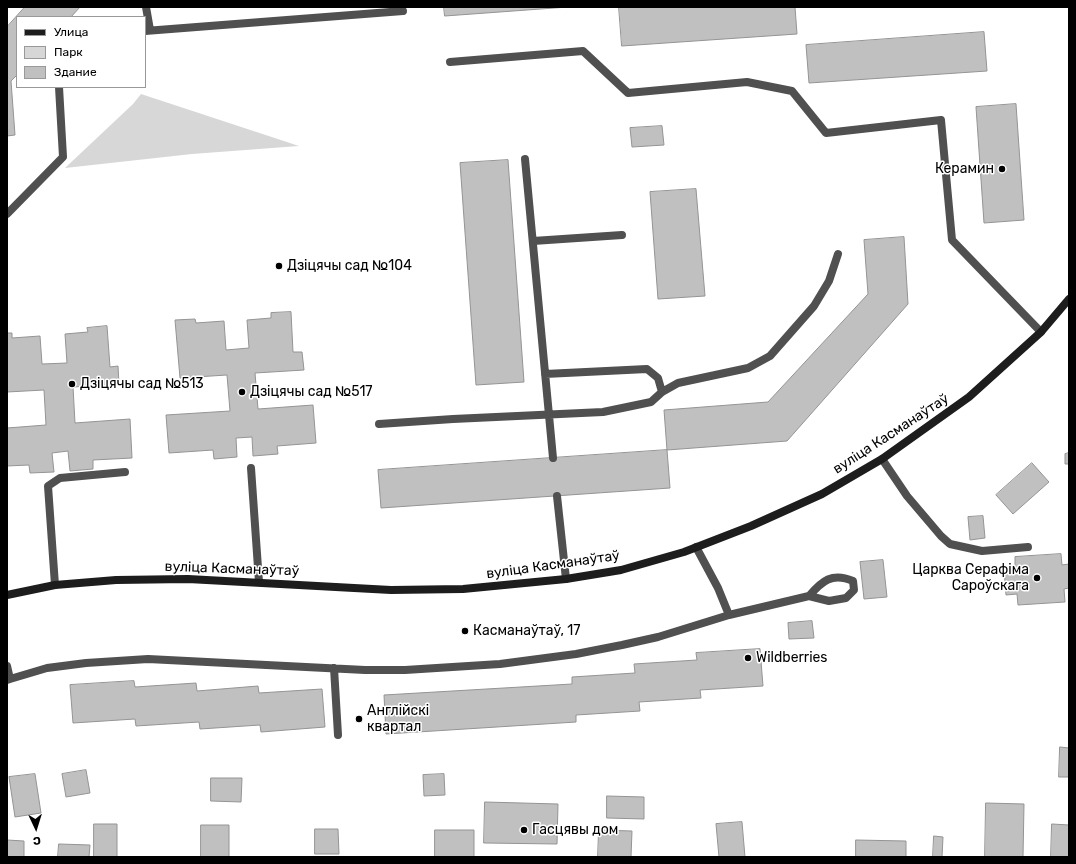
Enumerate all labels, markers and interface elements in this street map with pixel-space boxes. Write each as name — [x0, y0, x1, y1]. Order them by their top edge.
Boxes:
legend — [16, 16, 146, 88]
text: Улица — [54, 25, 88, 39]
text: Парк — [54, 45, 83, 59]
text: Здание — [54, 65, 97, 79]
place label: Керамин — [935, 161, 994, 177]
marker: Керамин — [997, 164, 1007, 174]
place label: Дзіцячы сад №104 — [287, 258, 412, 274]
marker: Дзіцячы сад №104 — [274, 261, 284, 271]
place label: Дзіцячы сад №513 — [80, 376, 204, 392]
marker: Дзіцячы сад №513 — [67, 379, 77, 389]
place label: Дзіцячы сад №517 — [250, 384, 373, 400]
marker: Дзіцячы сад №517 — [237, 387, 247, 397]
street label: вуліца Касманаўтаў — [830, 390, 952, 478]
street label: вуліца Касманаўтаў — [485, 547, 621, 583]
street label: вуліца Касманаўтаў — [164, 558, 300, 580]
place label: Царква Серафіма Сароўскага — [912, 562, 1029, 594]
marker: Царква Серафіма Сароўскага — [1032, 573, 1042, 583]
place label: Касманаўтаў, 17 — [473, 623, 580, 639]
marker: Касманаўтаў, 17 — [460, 626, 470, 636]
place label: Wildberries — [756, 650, 828, 666]
marker: Wildberries — [743, 653, 753, 663]
place label: Англійскі квартал — [367, 703, 429, 736]
marker: Англійскі квартал — [354, 714, 364, 724]
north arrow — [16, 808, 56, 848]
place label: Гасцявы дом — [532, 822, 618, 838]
marker: Гасцявы дом — [519, 825, 529, 835]
text: С — [33, 834, 41, 847]

